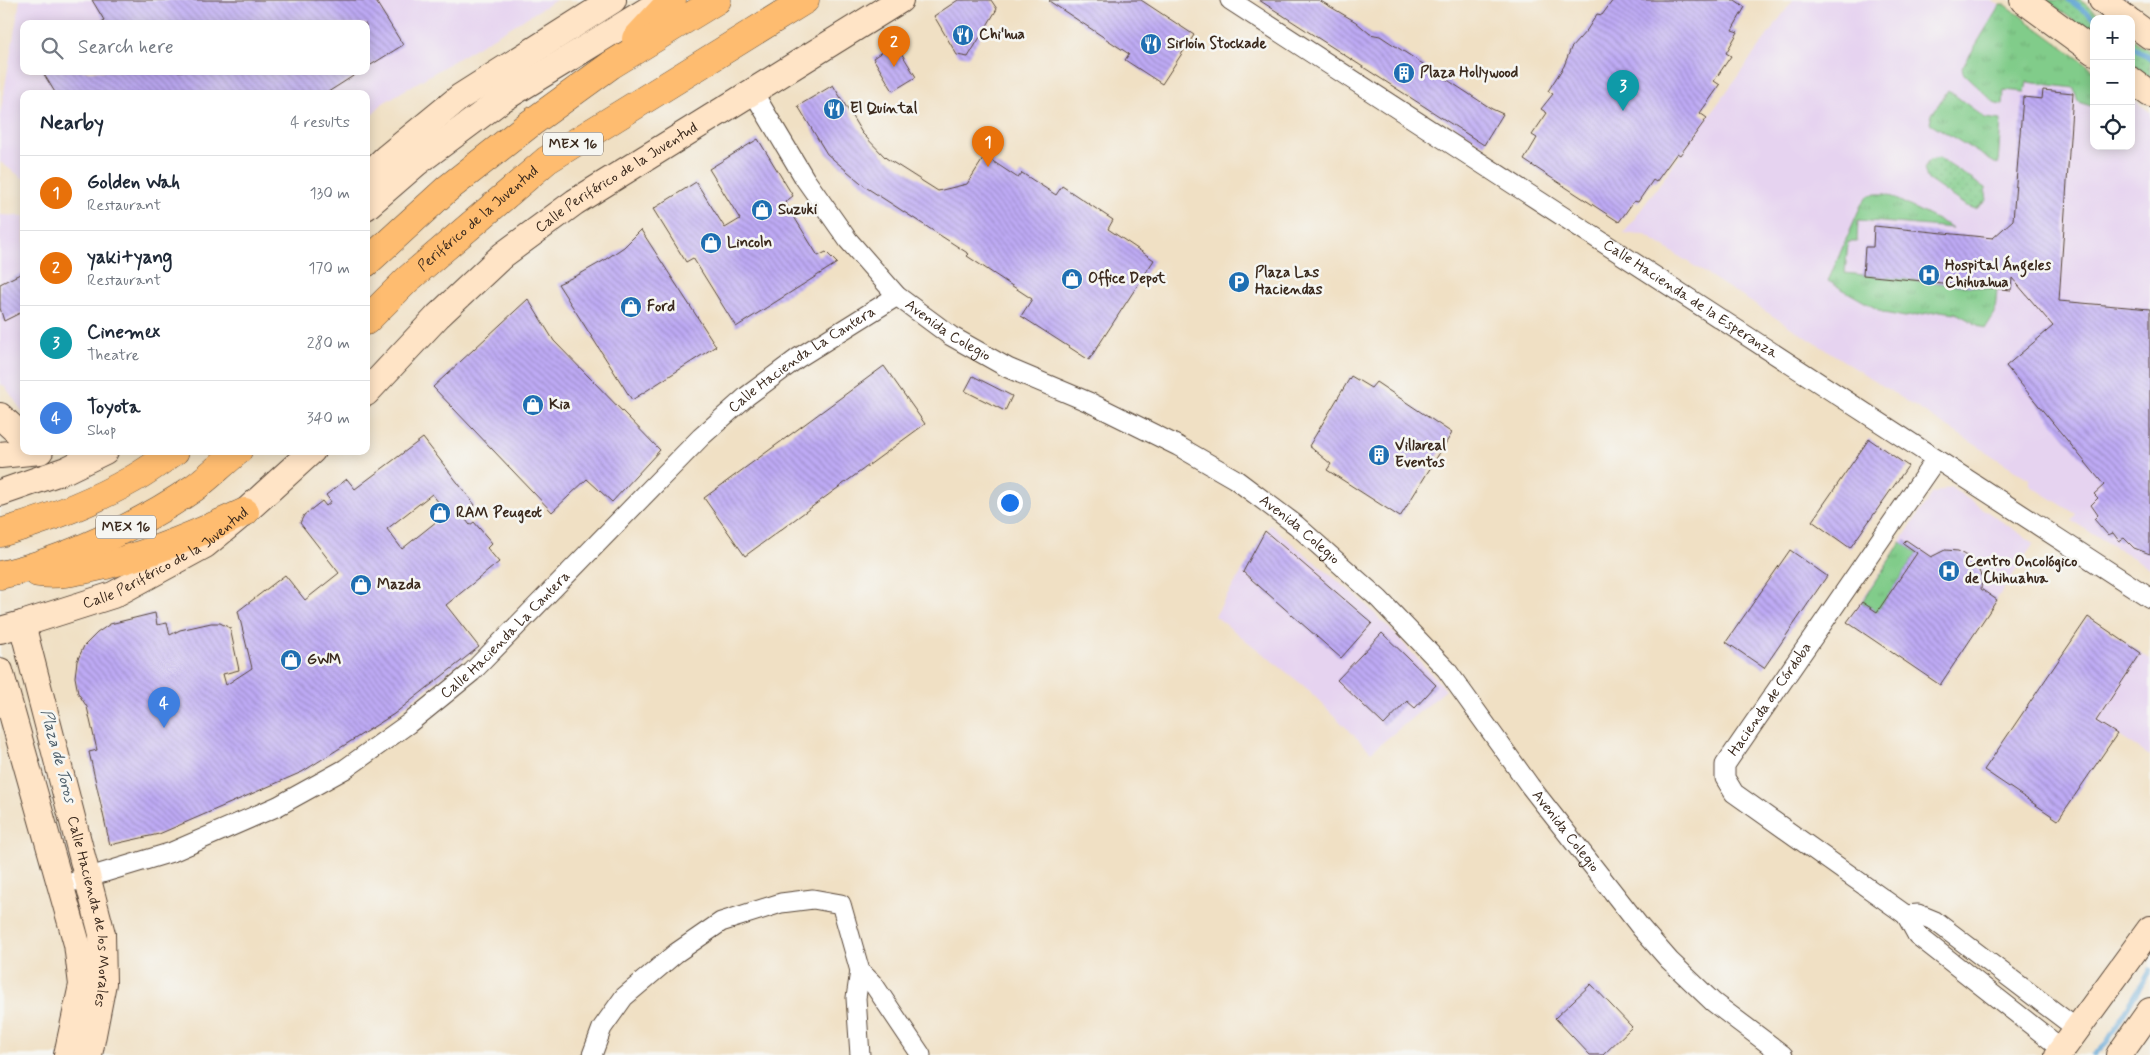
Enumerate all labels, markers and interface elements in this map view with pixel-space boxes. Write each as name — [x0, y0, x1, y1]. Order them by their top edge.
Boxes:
map controls — [2090, 15, 2135, 150]
button: + — [2090, 15, 2135, 60]
search box — [20, 20, 370, 75]
restaurant icon: Chi'hua — [951, 23, 975, 47]
place label: Chi'hua — [979, 25, 1025, 45]
pin: 2 — [878, 26, 910, 67]
restaurant icon: Sirloin Stockade — [1139, 32, 1163, 56]
icon: search — [38, 34, 66, 62]
place label: Sirloin Stockade — [1167, 34, 1266, 54]
text: Search here — [78, 35, 174, 60]
button: − — [2090, 60, 2135, 105]
building icon: Plaza Hollywood — [1392, 61, 1416, 85]
place label: Plaza Hollywood — [1420, 63, 1519, 83]
pin: 3 — [1607, 70, 1639, 111]
restaurant icon: El Quintal — [822, 97, 846, 121]
place label: El Quintal — [850, 99, 918, 119]
button: locate — [2090, 105, 2135, 150]
text: Nearby — [40, 109, 104, 137]
text: 4 results — [290, 112, 350, 133]
street label: Calle Periférico de la Juventud — [531, 118, 702, 238]
pin: 1 — [972, 126, 1004, 167]
road number: MEX 16 — [543, 132, 603, 156]
street label: Periférico de la Juventud — [414, 161, 543, 276]
text: Golden Wah — [87, 170, 180, 195]
text: 1 — [52, 183, 60, 204]
text: 130 m — [309, 183, 350, 204]
text: Restaurant — [87, 195, 161, 216]
shop icon: Suzuki — [750, 198, 774, 222]
place label: Suzuki — [778, 200, 818, 220]
shop icon: Lincoln — [699, 231, 723, 255]
place label: Lincoln — [727, 233, 772, 253]
street label: Calle Hacienda de la Esperanza — [1599, 235, 1782, 364]
text: yaki+yang — [87, 245, 172, 270]
place label: Hospital Ángeles Chihuahua — [1945, 255, 2052, 293]
text: 2 — [52, 258, 60, 279]
text: 170 m — [308, 258, 350, 279]
place label: Plaza Las Haciendas — [1255, 263, 1323, 300]
hospital icon: Hospital Ángeles Chihuahua — [1917, 263, 1941, 287]
shop icon: Office Depot — [1060, 267, 1084, 291]
place label: Office Depot — [1088, 268, 1167, 289]
text: Restaurant — [87, 270, 161, 291]
parking icon: Plaza Las Haciendas — [1227, 270, 1251, 294]
shop icon: Ford — [619, 295, 643, 319]
street label: Avenida Colegio — [901, 295, 994, 366]
place label: Ford — [647, 297, 675, 317]
street label: Calle Hacienda La Cantera — [724, 302, 880, 418]
text: Cinemex — [87, 320, 160, 345]
text: 3 — [52, 333, 60, 354]
text: 280 m — [307, 333, 350, 354]
text: Theatre — [87, 345, 139, 366]
shop icon: Kia — [521, 393, 545, 417]
text: Toyota — [87, 395, 140, 420]
place label: Kia — [549, 395, 570, 415]
text: 4 — [51, 408, 61, 429]
text: 340 m — [306, 408, 350, 429]
text: Shop — [87, 420, 116, 441]
place label: Villareal Eventos — [1395, 436, 1446, 473]
building icon: Villareal Eventos — [1367, 443, 1391, 467]
your location — [997, 490, 1023, 516]
street label: Avenida Colegio — [1255, 491, 1344, 569]
shop icon: RAM Peugeot — [428, 501, 452, 525]
street label: Calle Periférico de la Juventud — [80, 503, 253, 614]
place label: RAM Peugeot — [456, 503, 542, 524]
road number: MEX 16 — [96, 516, 156, 538]
place label: Centro Oncológico de Chihuahua — [1965, 552, 2077, 589]
hospital icon: Centro Oncológico de Chihuahua — [1937, 559, 1961, 583]
street label: Calle Hacienda La Cantera — [436, 567, 575, 704]
shop icon: Mazda — [349, 573, 373, 597]
place label: Mazda — [377, 575, 421, 595]
street label: Hacienda de Córdoba — [1724, 638, 1817, 760]
shop icon: GWM — [279, 648, 303, 672]
place label: GWM — [307, 650, 342, 670]
pin: 4 — [148, 687, 180, 728]
water label: Plaza de Toros — [36, 707, 81, 807]
street label: Avenida Colegio — [1527, 786, 1604, 877]
street label: Calle Hacienda de los Morales — [62, 814, 113, 1009]

